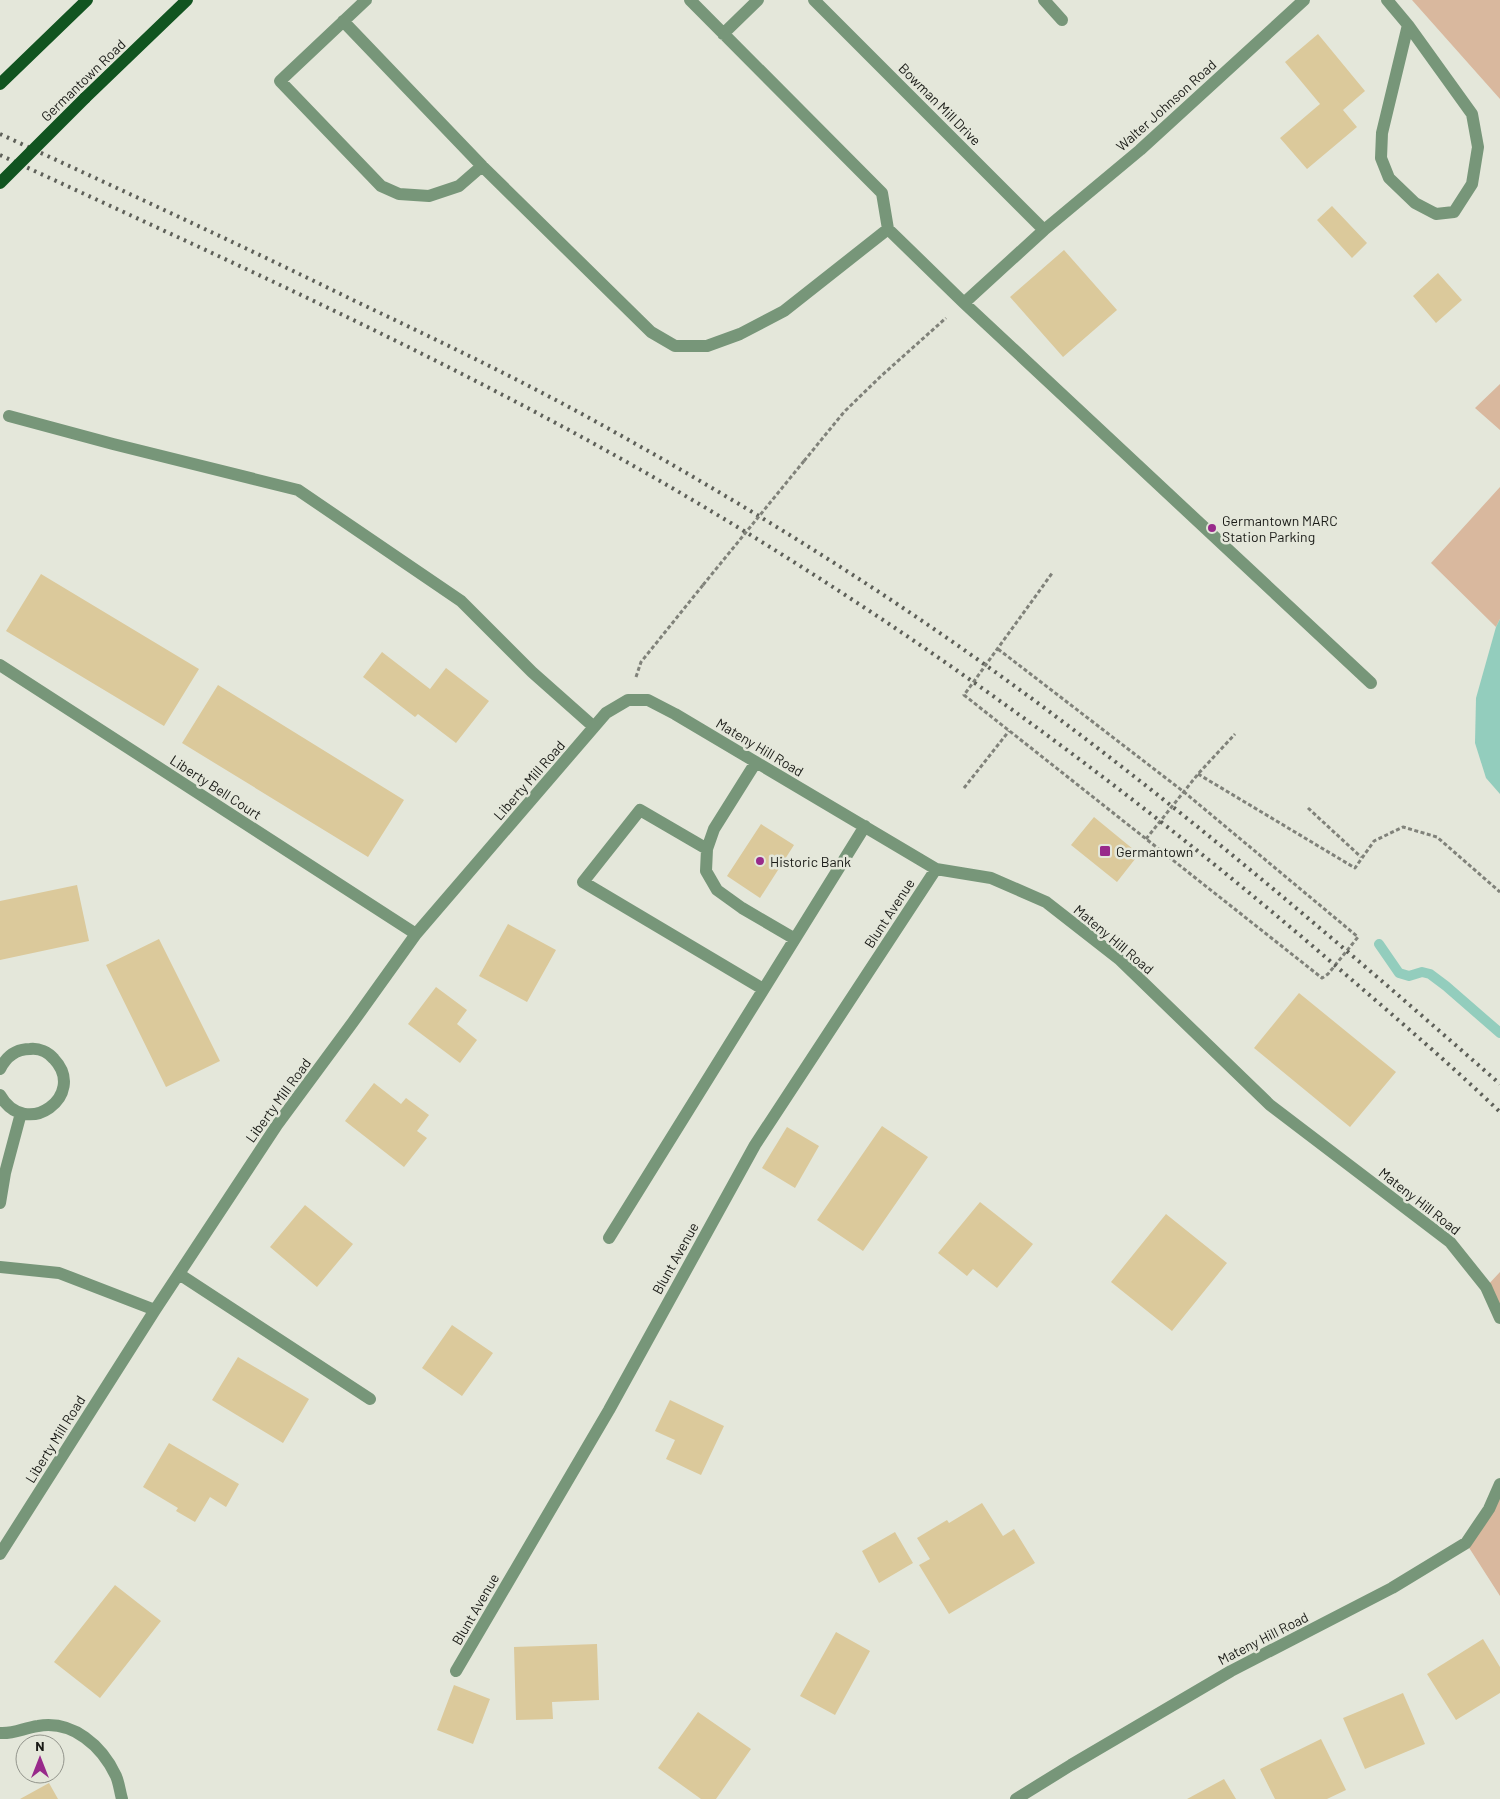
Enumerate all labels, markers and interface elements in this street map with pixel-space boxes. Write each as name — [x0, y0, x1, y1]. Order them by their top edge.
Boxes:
street label: Germantown Road — [37, 35, 129, 125]
street label: Walter Johnson Road — [1112, 56, 1220, 154]
street label: Bowman Mill Drive — [895, 59, 985, 149]
place label: Germantown MARC Station Parking — [1222, 512, 1338, 545]
marker: Germantown MARC Station Parking — [1206, 522, 1218, 534]
street label: Mateny Hill Road — [713, 714, 807, 780]
street label: Liberty Mill Road — [490, 737, 568, 823]
street label: Liberty Bell Court — [167, 751, 265, 823]
place label: Germantown — [1116, 843, 1193, 860]
marker: Germantown — [1098, 844, 1112, 858]
place label: Historic Bank — [770, 853, 851, 870]
marker: Historic Bank — [754, 855, 766, 867]
street label: Blunt Avenue — [860, 875, 918, 951]
street label: Mateny Hill Road — [1071, 901, 1157, 977]
street label: Liberty Mill Road — [242, 1055, 314, 1145]
street label: Mateny Hill Road — [1376, 1164, 1464, 1238]
street label: Blunt Avenue — [648, 1219, 702, 1297]
street label: Liberty Mill Road — [21, 1392, 89, 1486]
street label: Blunt Avenue — [448, 1570, 502, 1648]
street label: Mateny Hill Road — [1215, 1608, 1311, 1668]
north arrow — [15, 1734, 65, 1784]
text: N — [35, 1737, 45, 1754]

